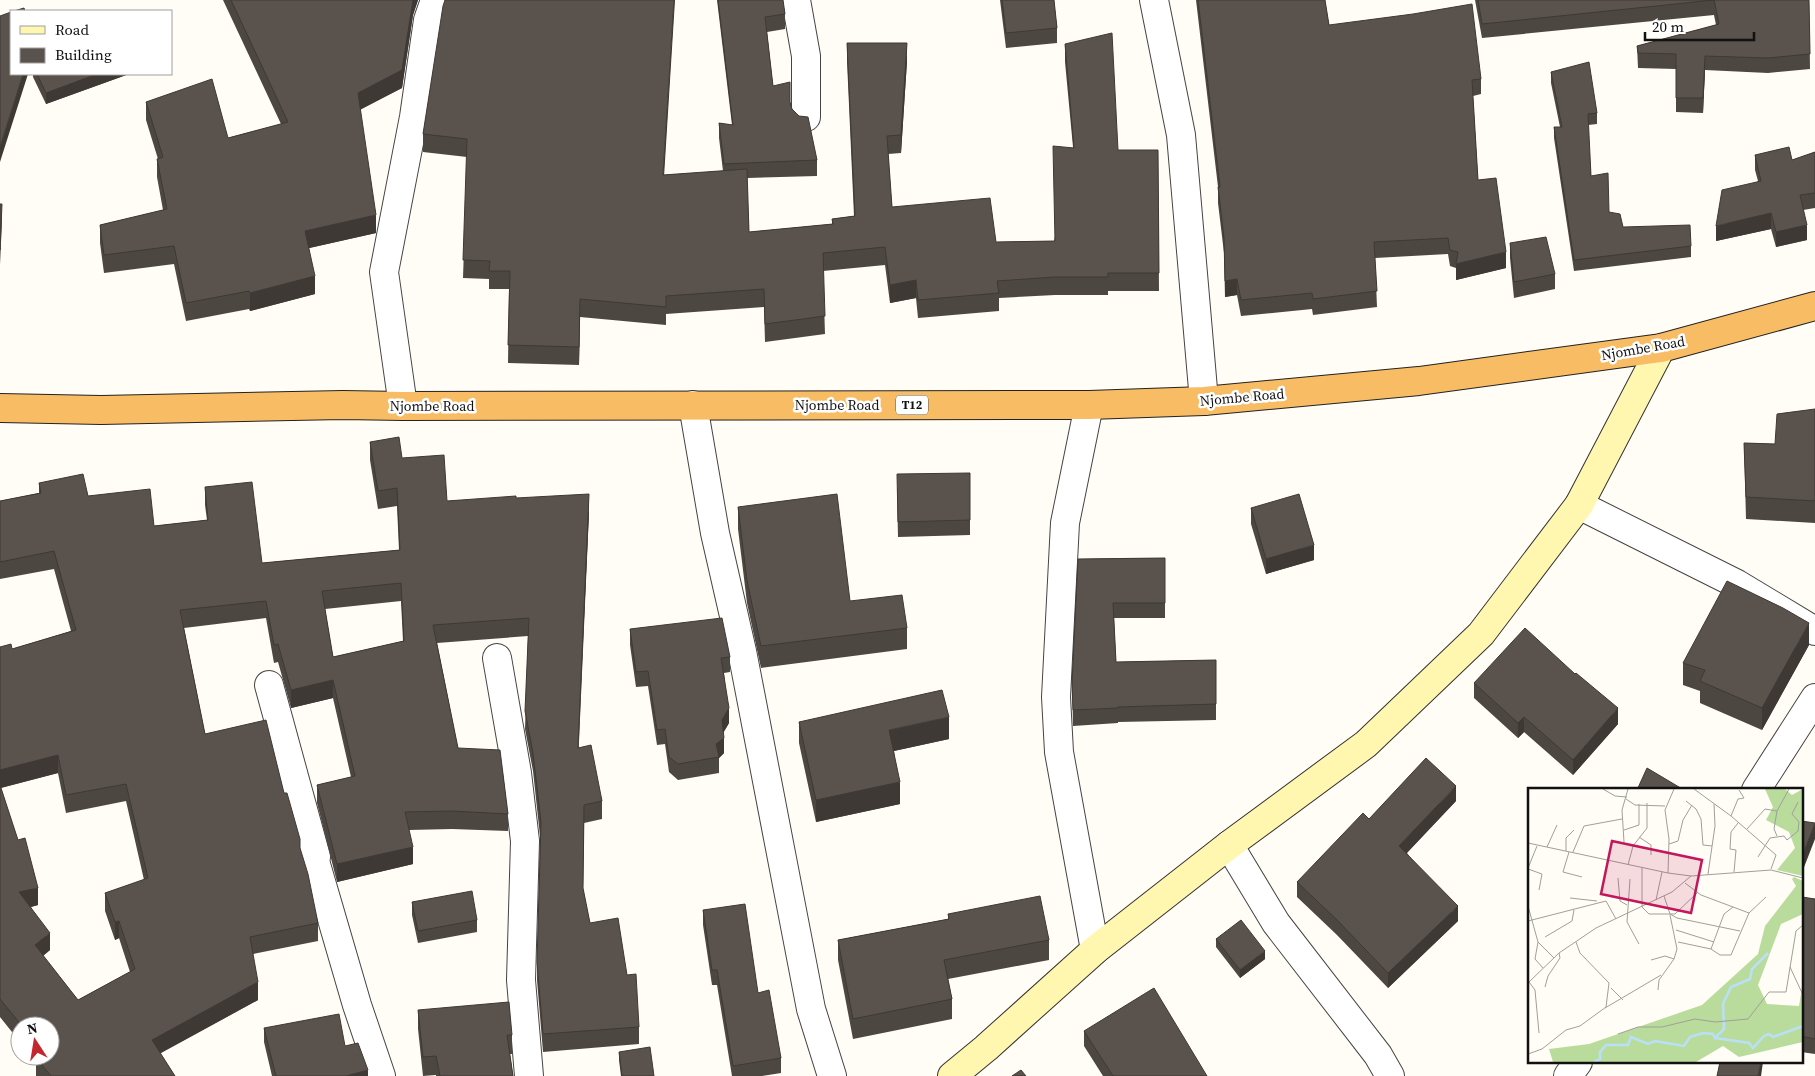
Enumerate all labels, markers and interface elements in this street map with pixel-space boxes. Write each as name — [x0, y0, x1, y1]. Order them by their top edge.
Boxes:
legend — [10, 10, 172, 75]
scale bar — [1645, 10, 1754, 42]
text: 20 m — [1652, 16, 1684, 37]
text: Road — [55, 19, 89, 40]
text: Building — [55, 44, 112, 65]
street label: Njombe Road — [1600, 331, 1686, 365]
street label: Njombe Road — [1199, 383, 1285, 411]
street label: Njombe Road — [795, 395, 879, 415]
street label: Njombe Road — [390, 396, 474, 416]
road number: T12 — [896, 396, 928, 414]
inset map — [1528, 788, 1802, 1064]
north arrow — [10, 1016, 60, 1066]
text: N — [25, 1017, 39, 1039]

